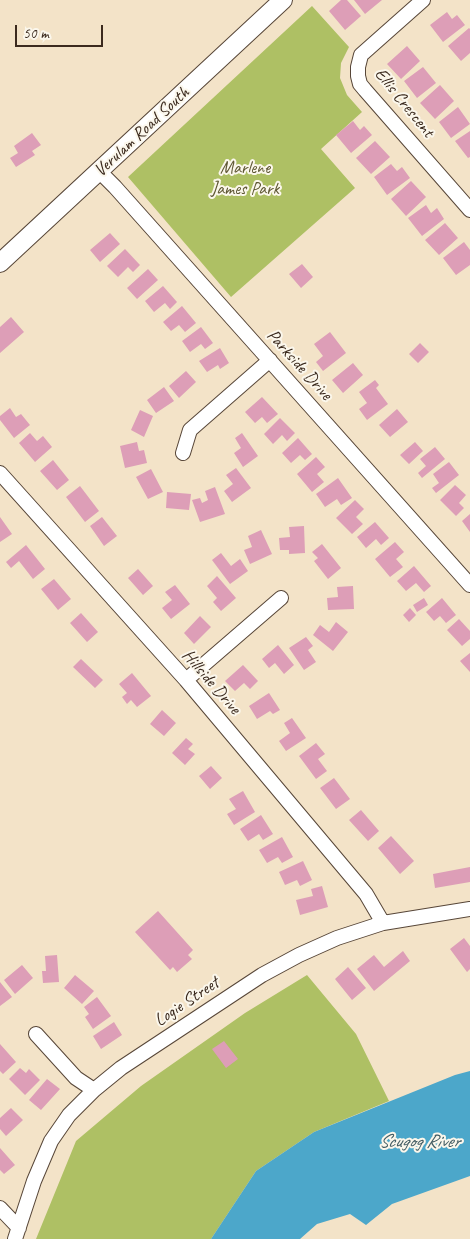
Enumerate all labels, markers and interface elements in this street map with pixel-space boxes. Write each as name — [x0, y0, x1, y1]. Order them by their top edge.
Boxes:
scale bar — [18, 15, 105, 47]
text: 50 m — [23, 24, 49, 43]
street label: Ellis Crescent — [369, 64, 439, 142]
street label: Verulam Road South — [90, 82, 194, 182]
park label: Marlene James Park — [211, 157, 279, 200]
street label: Parkside Drive — [262, 325, 336, 405]
street label: Hillside Drive — [177, 645, 245, 719]
street label: Logie Street — [151, 973, 223, 1031]
water label: Scugog River — [379, 1131, 459, 1153]

